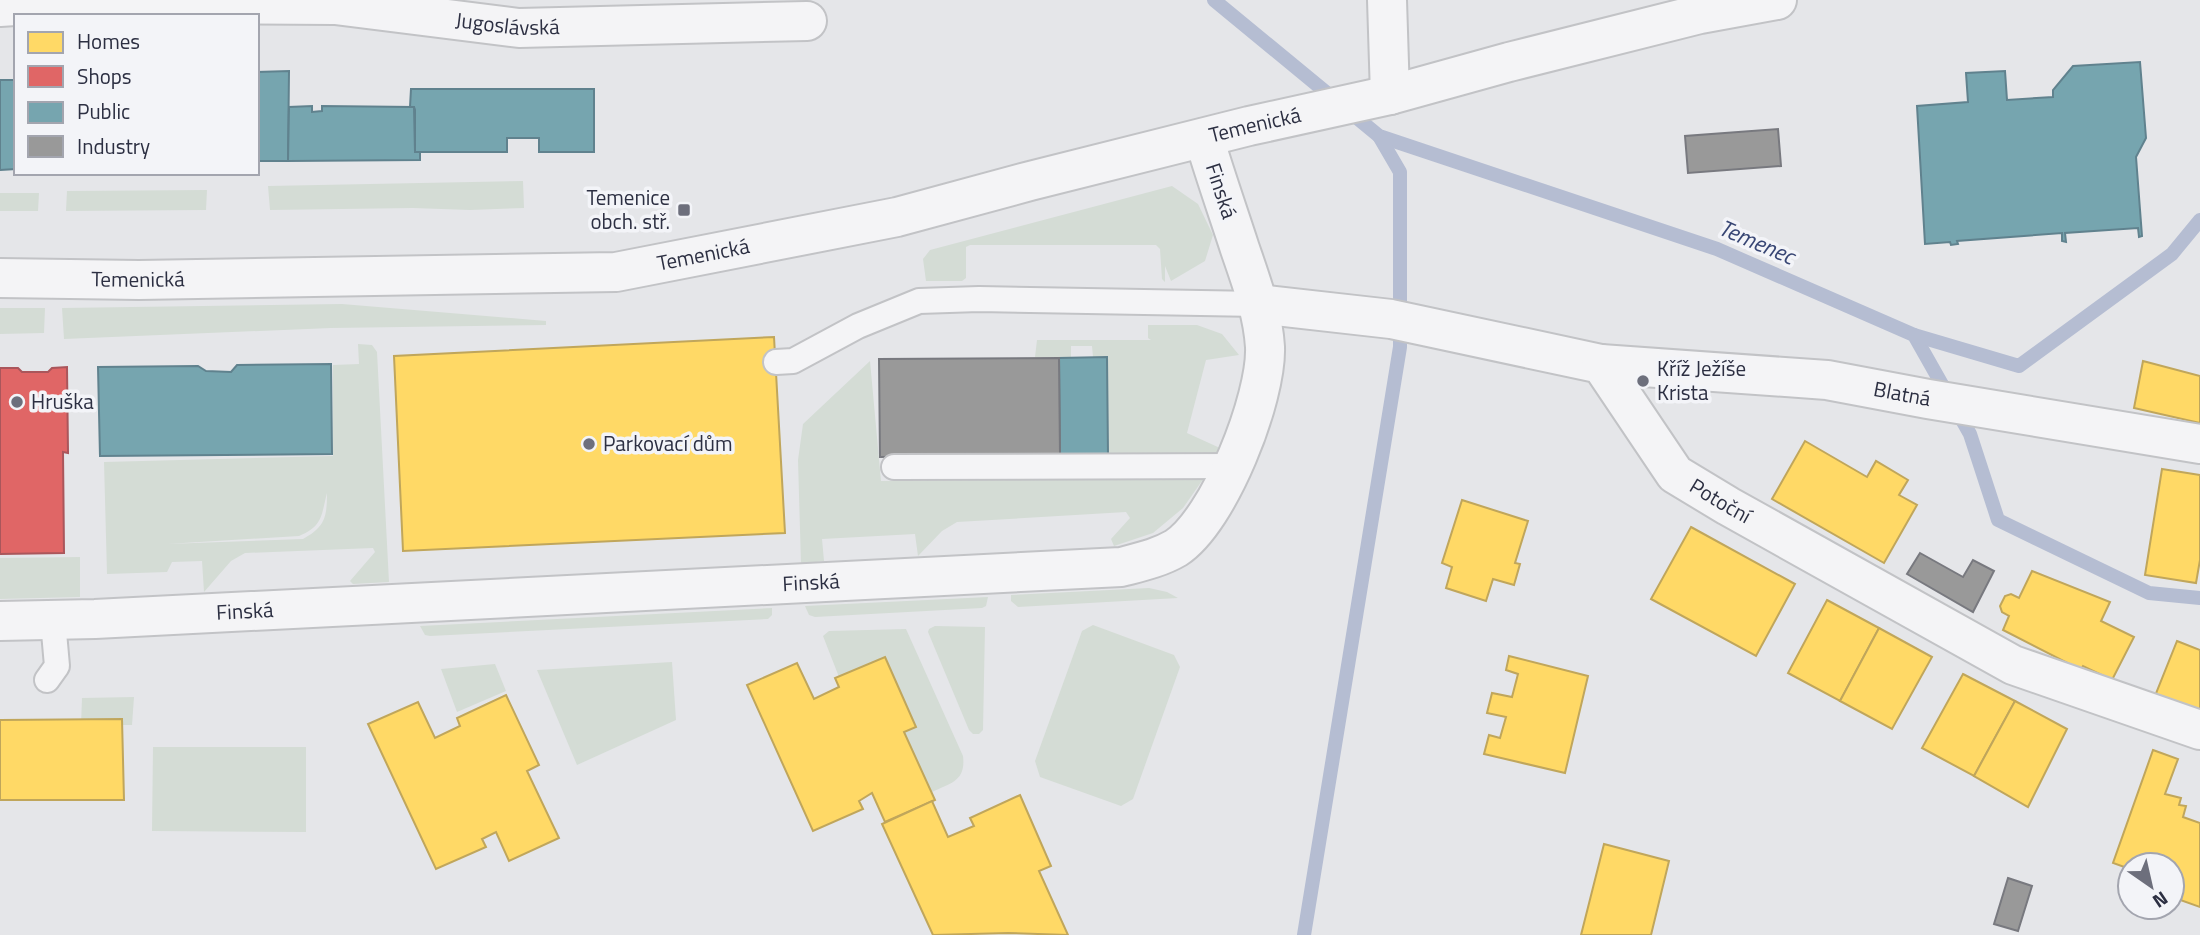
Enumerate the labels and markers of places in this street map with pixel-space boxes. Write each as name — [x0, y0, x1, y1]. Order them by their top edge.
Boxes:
place label: Temenice obch. stř. — [587, 181, 670, 237]
marker: Temenice obch. stř. — [676, 202, 692, 218]
place label: Kříž Ježíše Krista — [1657, 352, 1746, 408]
marker: Kříž Ježíše Krista — [1635, 373, 1651, 389]
place label: Hruška — [31, 385, 94, 417]
marker: Hruška — [9, 394, 25, 410]
place label: Parkovací dům — [603, 427, 732, 459]
marker: Parkovací dům — [581, 436, 597, 452]

